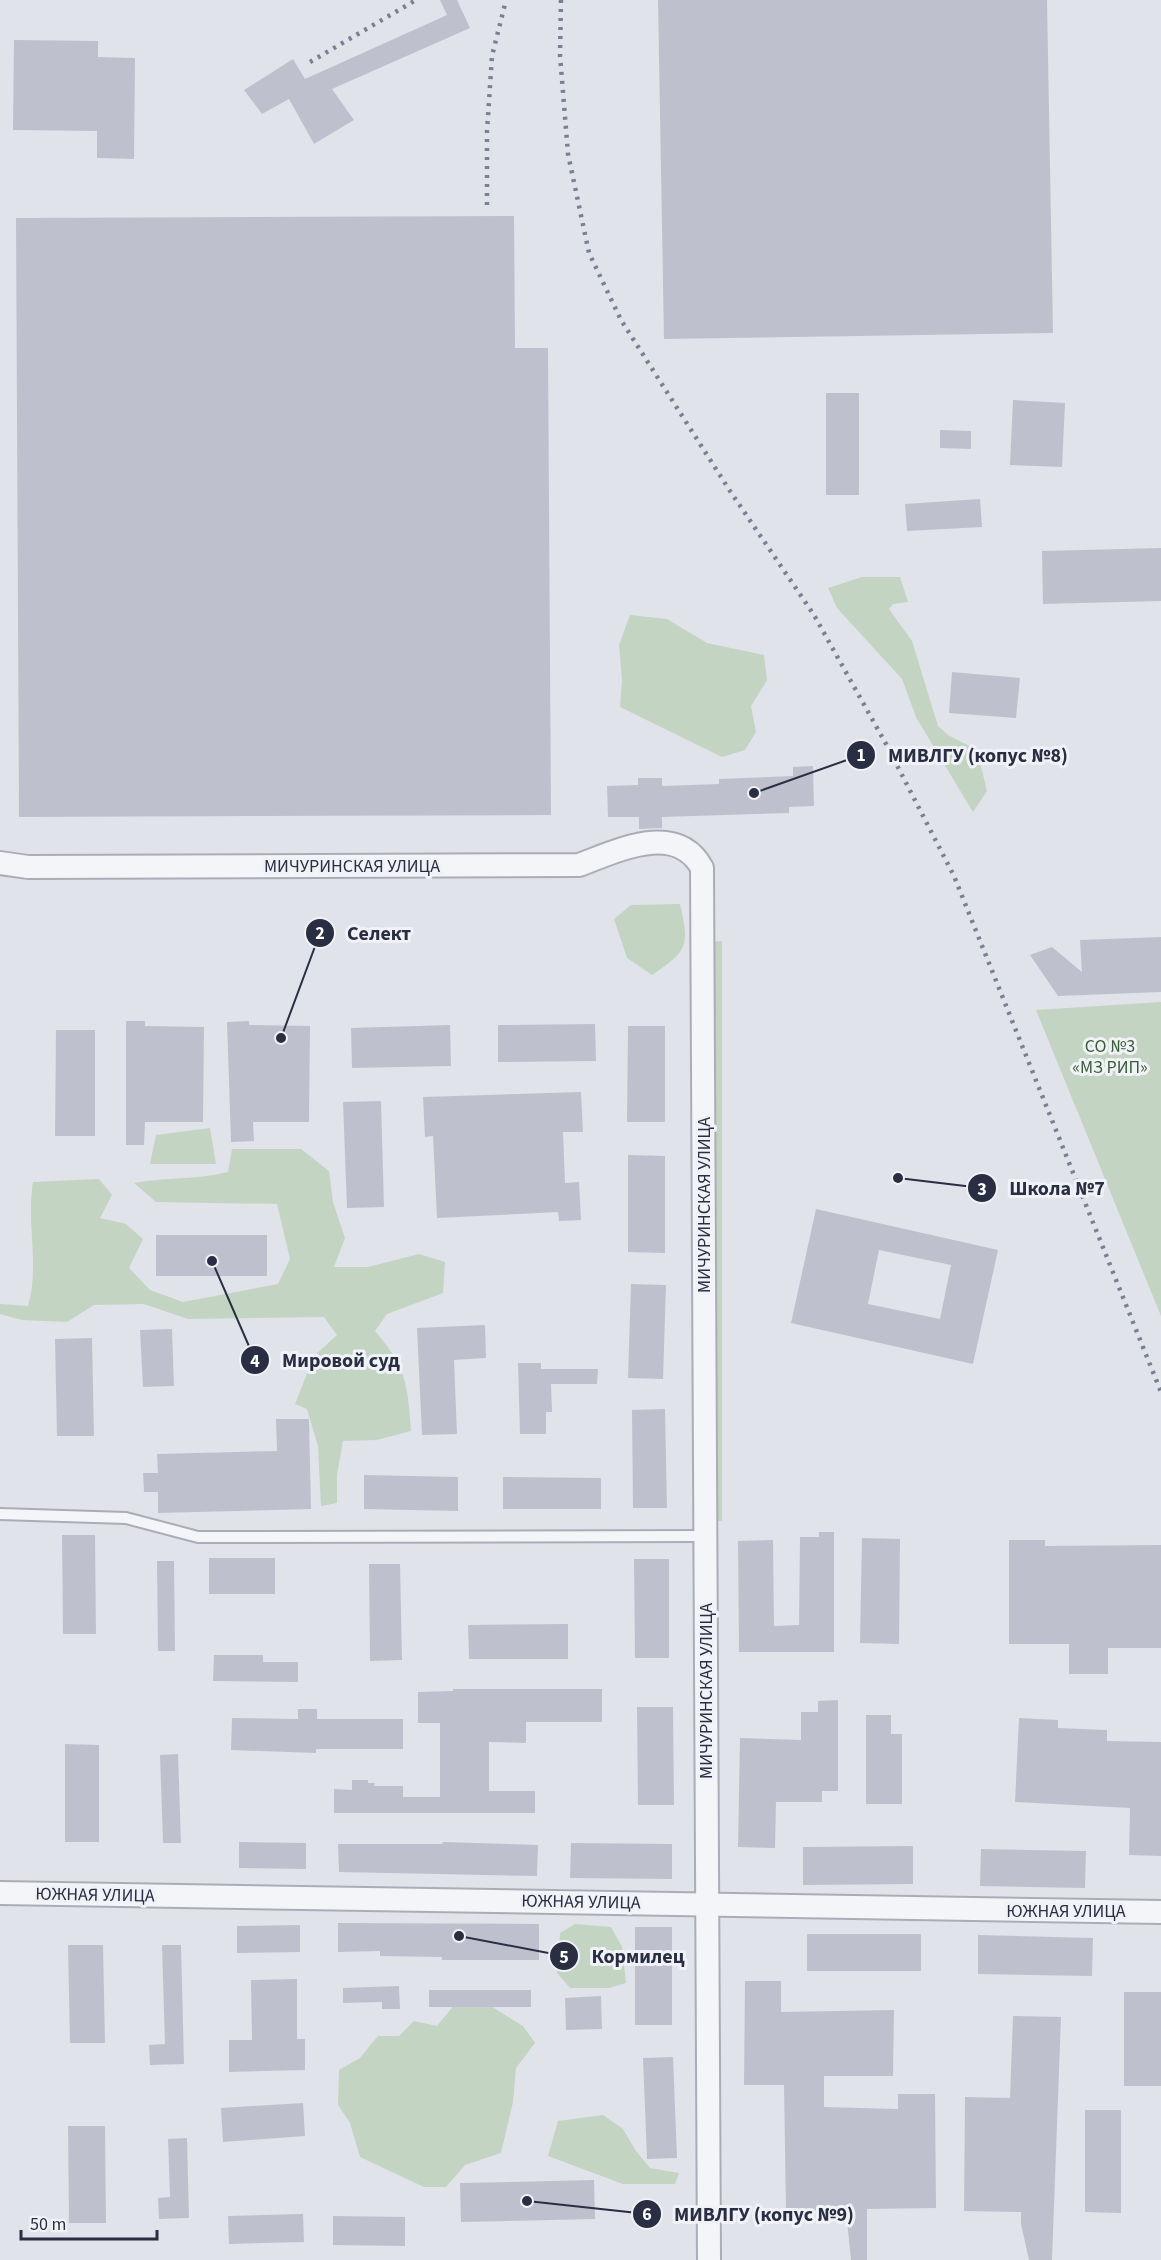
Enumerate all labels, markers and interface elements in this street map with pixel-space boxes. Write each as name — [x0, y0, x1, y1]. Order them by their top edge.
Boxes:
callout: МИВЛГУ (копус №8) — [846, 736, 1080, 774]
text: МИВЛГУ (копус №8) — [888, 742, 1068, 770]
text: 1 — [856, 743, 866, 768]
street label: МИЧУРИНСКАЯ УЛИЦА — [264, 854, 440, 879]
callout: Селект — [305, 914, 423, 952]
text: Селект — [347, 920, 411, 948]
text: 2 — [315, 921, 325, 946]
park label: СО №3 «МЗ РИП» — [1072, 1034, 1148, 1080]
street label: МИЧУРИНСКАЯ УЛИЦА — [692, 1117, 717, 1293]
callout: Школа №7 — [967, 1169, 1117, 1207]
text: Школа №7 — [1009, 1175, 1105, 1203]
text: 3 — [977, 1177, 987, 1202]
callout: Мировой суд — [240, 1341, 411, 1379]
text: Мировой суд — [282, 1347, 400, 1375]
text: 4 — [250, 1349, 260, 1374]
street label: МИЧУРИНСКАЯ УЛИЦА — [694, 1603, 719, 1779]
street label: ЮЖНАЯ УЛИЦА — [35, 1881, 155, 1909]
street label: ЮЖНАЯ УЛИЦА — [521, 1888, 641, 1916]
street label: ЮЖНАЯ УЛИЦА — [1006, 1899, 1126, 1924]
callout: Кормилец — [549, 1937, 696, 1975]
text: Кормилец — [591, 1943, 685, 1971]
text: 5 — [559, 1945, 569, 1970]
callout: МИВЛГУ (копус №9) — [632, 2195, 866, 2233]
text: МИВЛГУ (копус №9) — [674, 2201, 854, 2229]
text: 6 — [642, 2202, 652, 2227]
scale bar — [21, 2203, 158, 2241]
text: 50 m — [30, 2212, 66, 2237]

